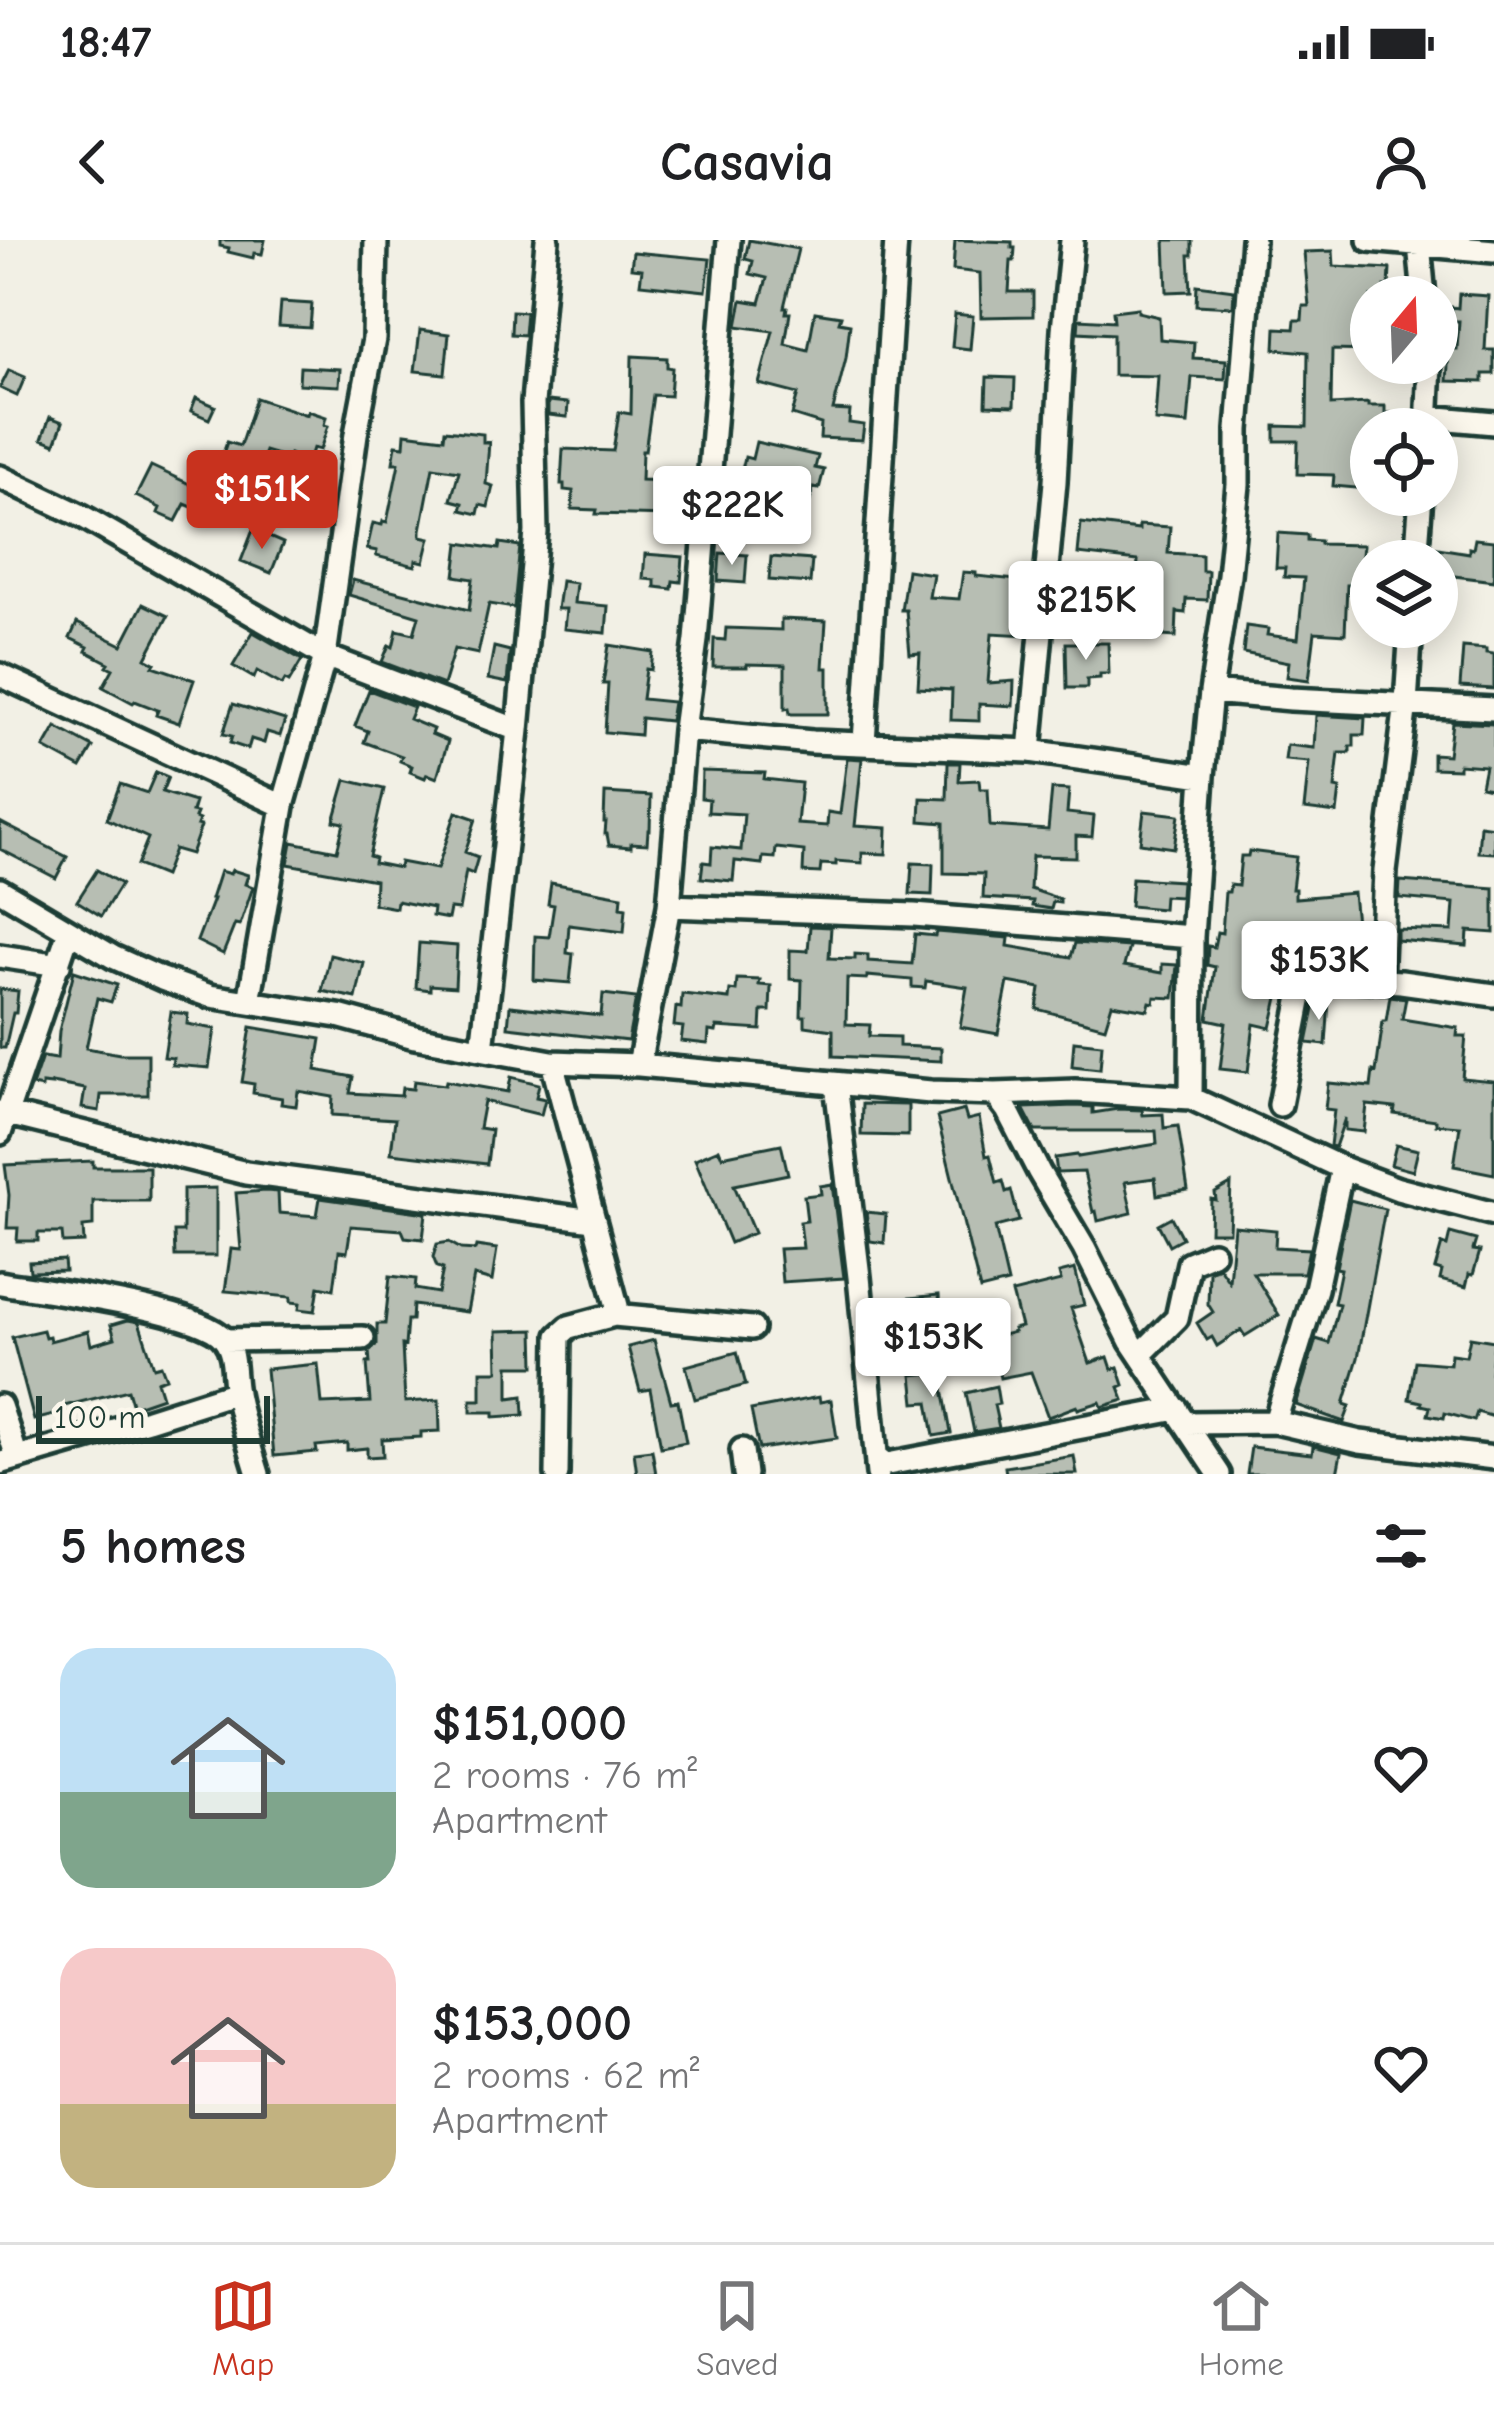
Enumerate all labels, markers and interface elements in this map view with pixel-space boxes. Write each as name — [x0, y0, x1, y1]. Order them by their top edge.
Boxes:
text: 18:47 — [60, 16, 151, 68]
icon: back — [60, 129, 126, 195]
icon: person — [1368, 129, 1434, 195]
text: Casavia — [660, 131, 834, 194]
north arrow — [1350, 276, 1458, 384]
map controls — [1350, 276, 1458, 648]
button: locate — [1350, 408, 1458, 516]
pin: $151K — [178, 450, 346, 552]
text: $151K — [214, 466, 310, 511]
pin: $222K — [648, 466, 816, 568]
text: $222K — [680, 482, 784, 527]
button: layers — [1350, 540, 1458, 648]
pin: $215K — [1002, 561, 1170, 663]
text: $215K — [1036, 577, 1136, 622]
pin: $153K — [1235, 921, 1403, 1023]
text: $153K — [1269, 937, 1369, 982]
pin: $153K — [849, 1298, 1017, 1400]
text: $153K — [883, 1314, 983, 1359]
scale bar — [36, 1390, 270, 1443]
text: 100 m — [54, 1398, 146, 1436]
icon: filters — [1368, 1513, 1434, 1579]
text: 5 homes — [60, 1517, 246, 1576]
text: $151,000 — [432, 1694, 627, 1753]
icon: home — [156, 1696, 300, 1840]
icon: heart — [1368, 1735, 1434, 1801]
text: 2 rooms · 76 m² — [432, 1753, 697, 1798]
text: Apartment — [432, 1798, 607, 1843]
text: $153,000 — [432, 1994, 632, 2053]
icon: home — [156, 1996, 300, 2140]
icon: heart — [1368, 2035, 1434, 2101]
text: 2 rooms · 62 m² — [432, 2053, 699, 2098]
text: Apartment — [432, 2098, 607, 2143]
tab: Map — [210, 2273, 276, 2383]
tab: Saved — [696, 2273, 779, 2383]
tab: Home — [1199, 2273, 1284, 2383]

